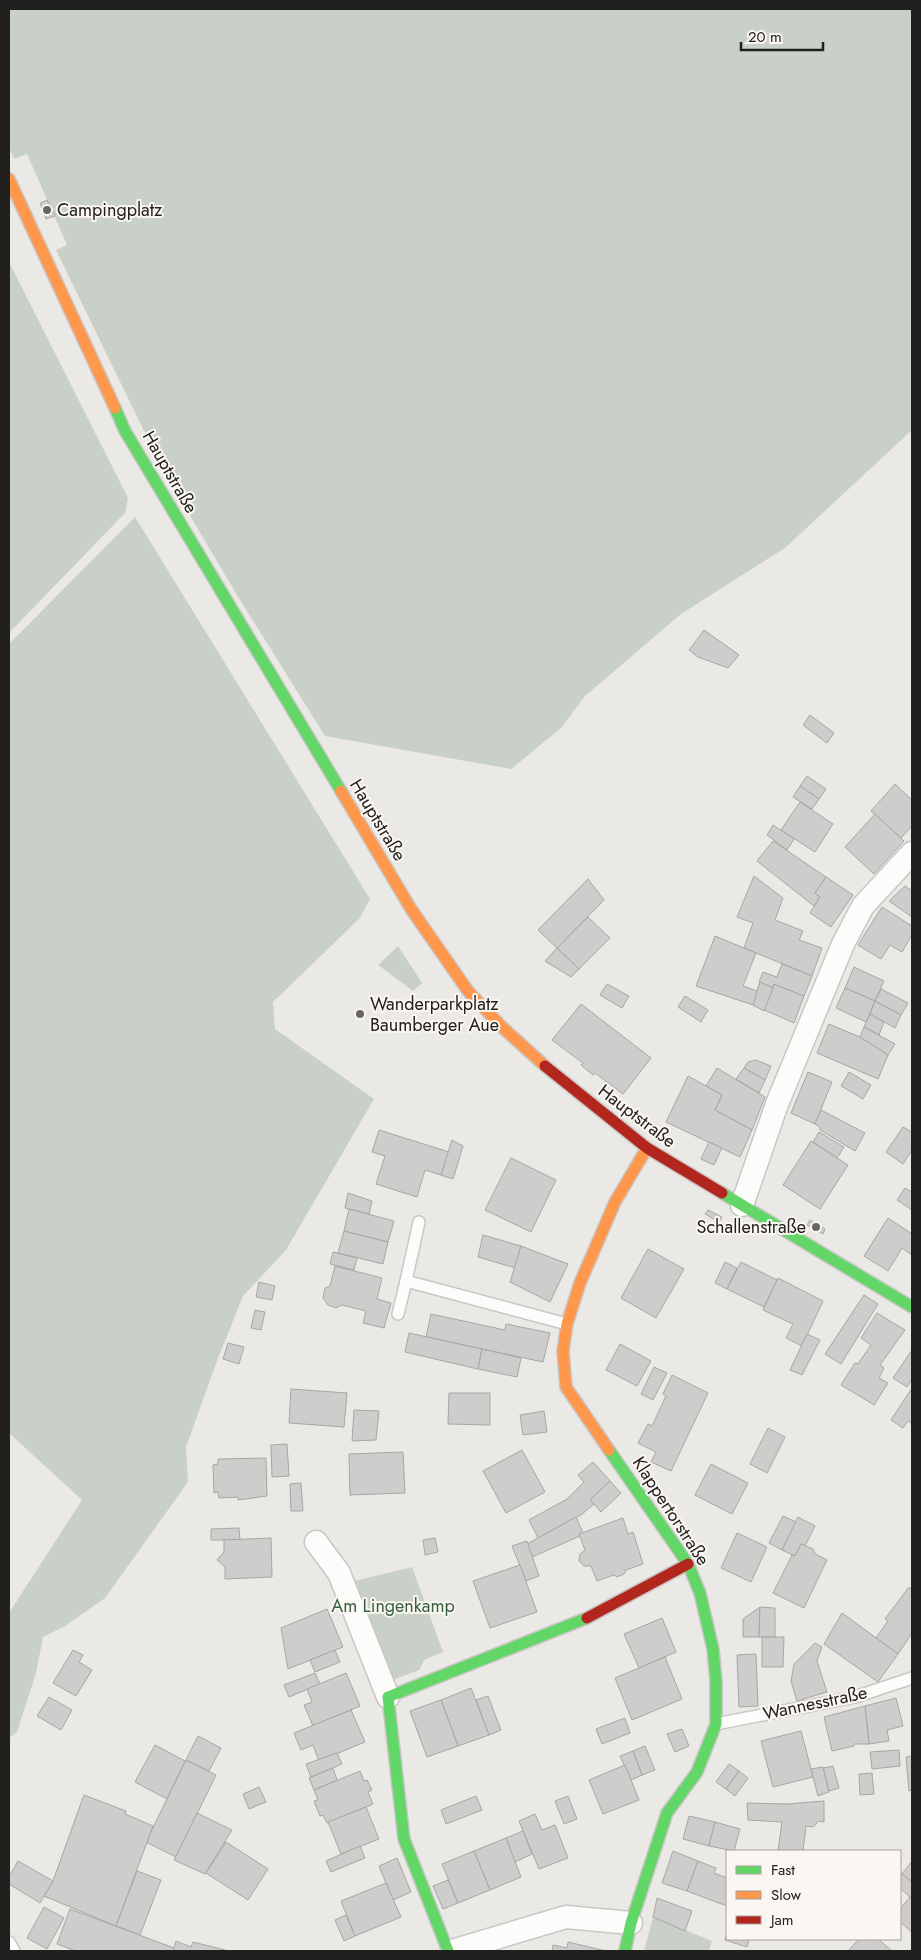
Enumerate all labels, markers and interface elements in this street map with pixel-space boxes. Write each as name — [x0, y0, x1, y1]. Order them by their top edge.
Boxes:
scale bar — [741, 20, 824, 52]
text: 20 m — [748, 26, 782, 48]
place label: Campingplatz — [57, 197, 163, 223]
marker: Campingplatz — [41, 204, 53, 216]
street label: Hauptstraße — [136, 426, 204, 518]
street label: Hauptstraße — [343, 774, 413, 866]
place label: Wanderparkplatz Baumberger Aue — [370, 991, 499, 1038]
marker: Wanderparkplatz Baumberger Aue — [354, 1008, 366, 1020]
street label: Hauptstraße — [593, 1078, 681, 1154]
place label: Schallenstraße — [697, 1214, 806, 1240]
marker: Schallenstraße — [810, 1221, 822, 1233]
street label: Klappertorstraße — [626, 1451, 716, 1571]
park label: Am Lingenkamp — [331, 1593, 455, 1619]
street label: Wannesstraße — [760, 1679, 870, 1727]
legend — [726, 1850, 901, 1940]
text: Fast — [771, 1859, 795, 1881]
text: Slow — [771, 1884, 802, 1906]
text: Jam — [769, 1909, 794, 1931]

